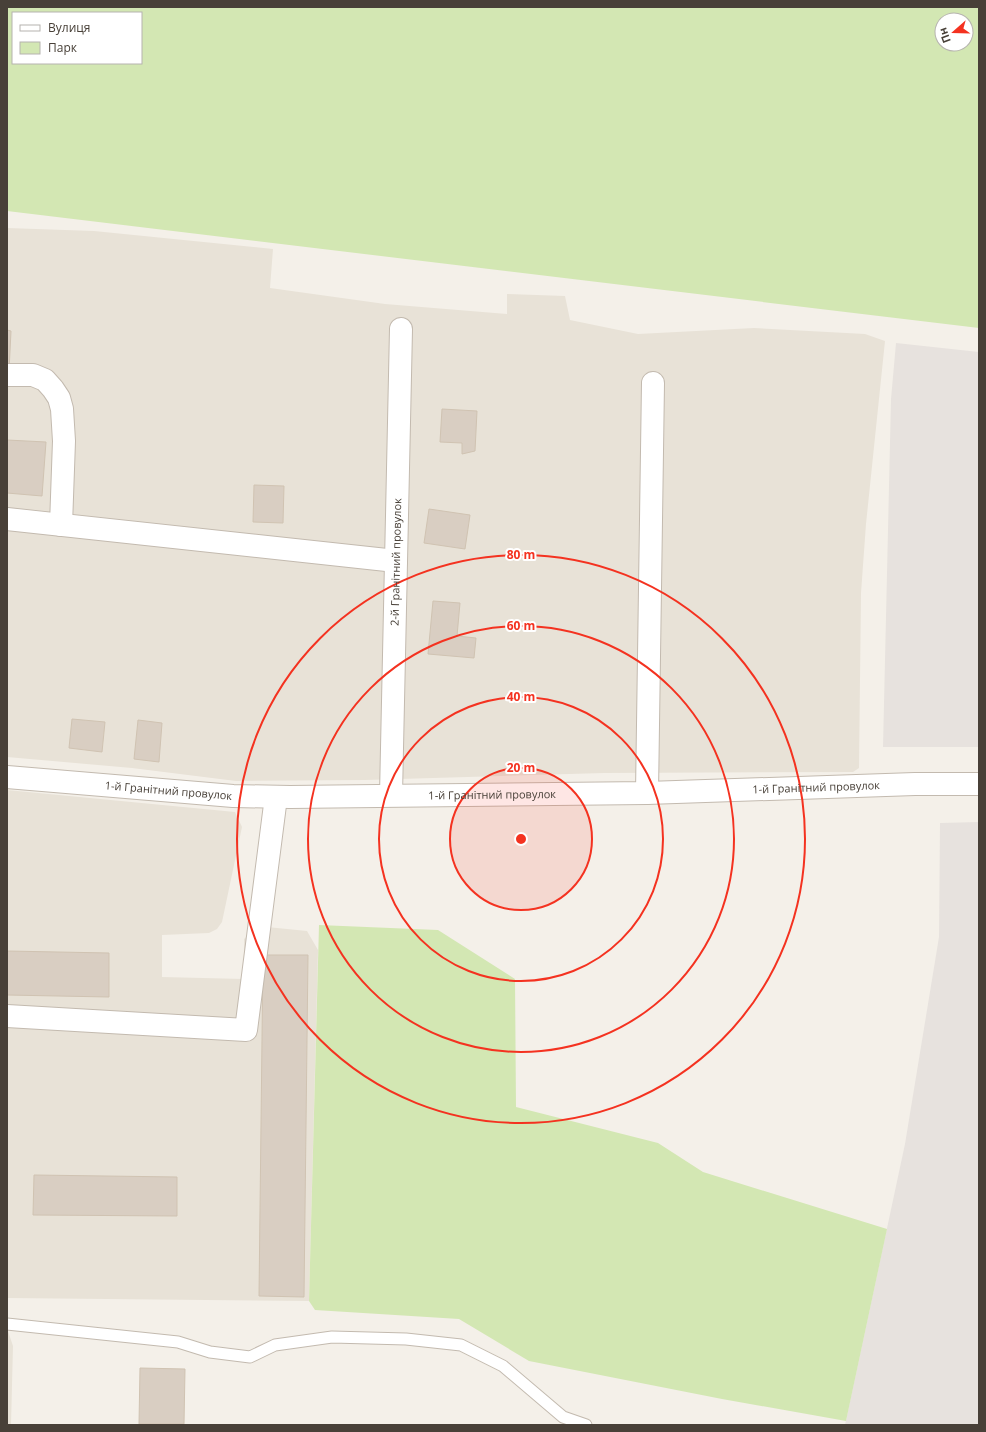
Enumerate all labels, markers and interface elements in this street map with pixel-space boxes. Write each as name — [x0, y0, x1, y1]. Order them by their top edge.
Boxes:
legend — [12, 12, 142, 64]
north arrow — [934, 12, 974, 52]
text: Вулиця — [48, 19, 90, 36]
text: Пн — [934, 26, 954, 45]
text: Парк — [48, 39, 78, 56]
street label: 2-й Гранітний провулок — [387, 498, 404, 626]
text: 80 m — [507, 546, 535, 563]
text: 60 m — [507, 617, 535, 634]
text: 40 m — [507, 688, 535, 705]
text: 20 m — [507, 759, 535, 776]
street label: 1-й Гранітний провулок — [104, 777, 233, 803]
street label: 1-й Гранітний провулок — [752, 777, 880, 796]
street label: 1-й Гранітний провулок — [428, 786, 556, 802]
centre of rings — [514, 832, 528, 846]

